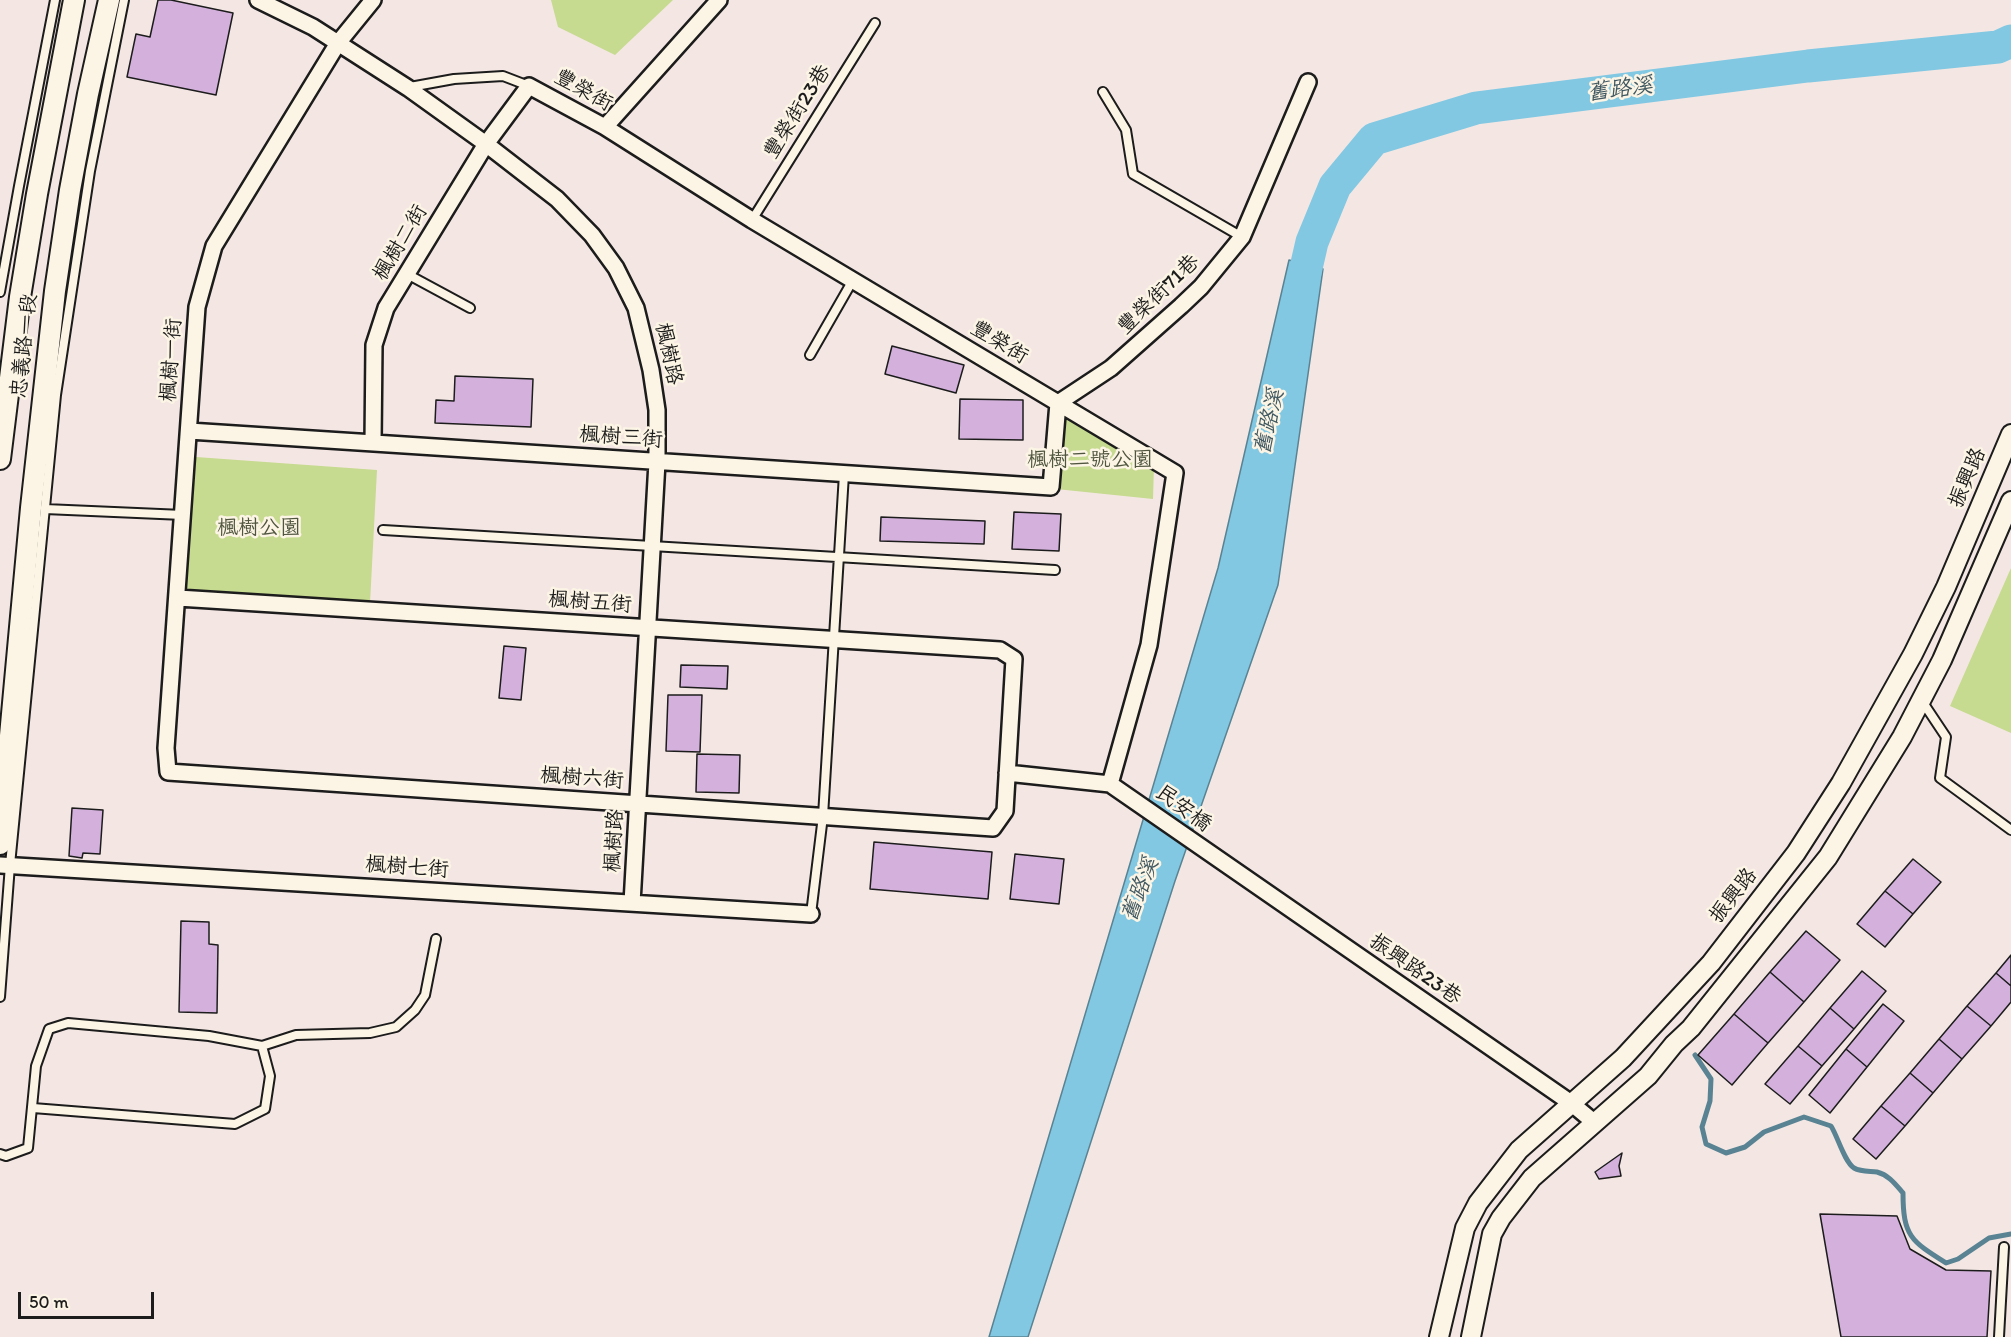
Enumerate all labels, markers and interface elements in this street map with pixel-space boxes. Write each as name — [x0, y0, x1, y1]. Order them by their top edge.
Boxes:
street label: 豐榮街23巷 — [759, 60, 837, 164]
street label: 豐榮街 — [549, 65, 617, 117]
water label: 舊路溪 — [1586, 73, 1654, 107]
street label: 楓樹二街 — [369, 201, 433, 285]
street label: 豐榮街71巷 — [1113, 250, 1205, 340]
street label: 忠義路一段 — [7, 292, 43, 400]
street label: 豐榮街 — [966, 316, 1032, 370]
street label: 楓樹一街 — [157, 317, 187, 403]
street label: 楓樹路 — [649, 321, 687, 387]
water label: 舊路溪 — [1250, 387, 1290, 457]
street label: 楓樹三街 — [578, 423, 664, 453]
street label: 振興路 — [1944, 444, 1992, 512]
park label: 楓樹二號公園 — [1027, 448, 1153, 474]
park label: 楓樹公園 — [217, 516, 301, 542]
street label: 楓樹五街 — [547, 588, 633, 618]
street label: 楓樹六街 — [539, 764, 625, 794]
street label: 民安橋 — [1150, 780, 1216, 838]
street label: 楓樹路 — [601, 809, 629, 873]
street label: 楓樹七街 — [364, 853, 450, 883]
water label: 舊路溪 — [1117, 854, 1165, 926]
street label: 振興路 — [1705, 863, 1763, 929]
street label: 振興路23巷 — [1364, 929, 1466, 1011]
scale bar — [21, 1280, 158, 1318]
text: 50 m — [29, 1291, 69, 1313]

